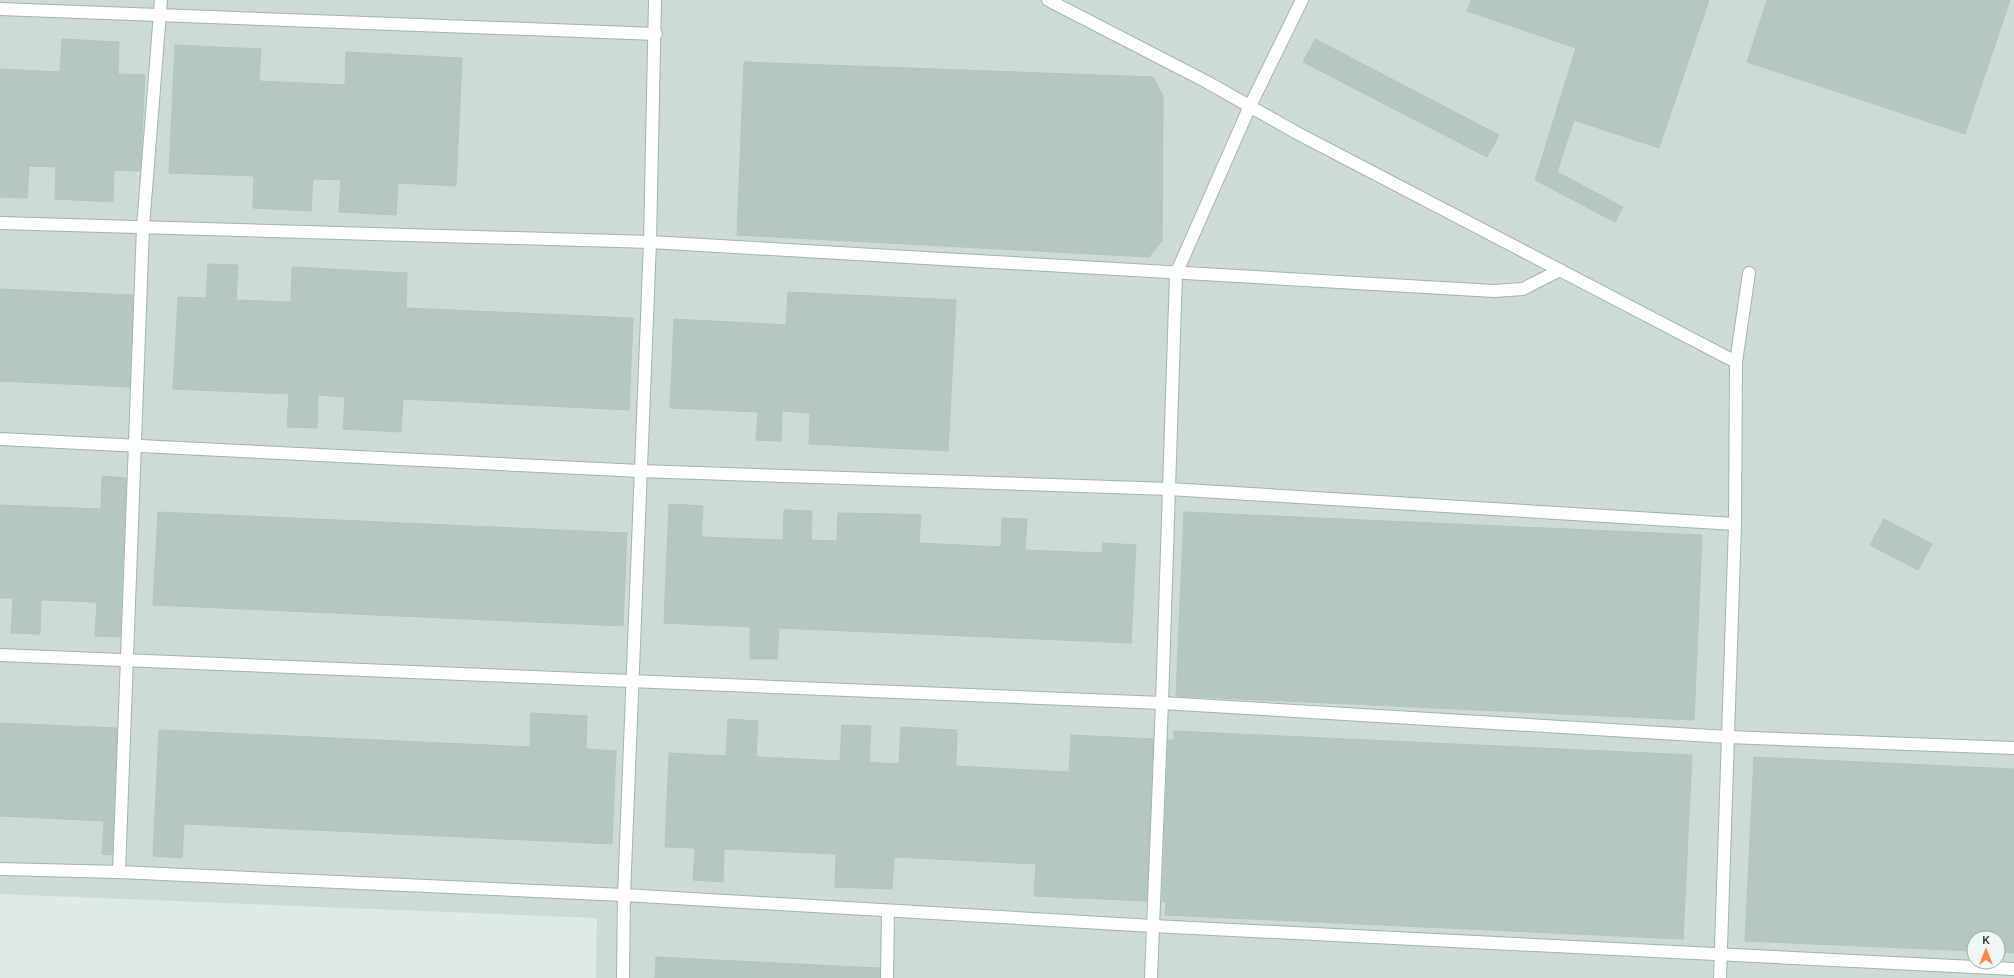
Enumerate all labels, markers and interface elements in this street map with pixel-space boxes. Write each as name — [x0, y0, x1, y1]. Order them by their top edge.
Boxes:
north arrow — [1966, 930, 2006, 970]
text: K — [1982, 934, 1990, 947]

